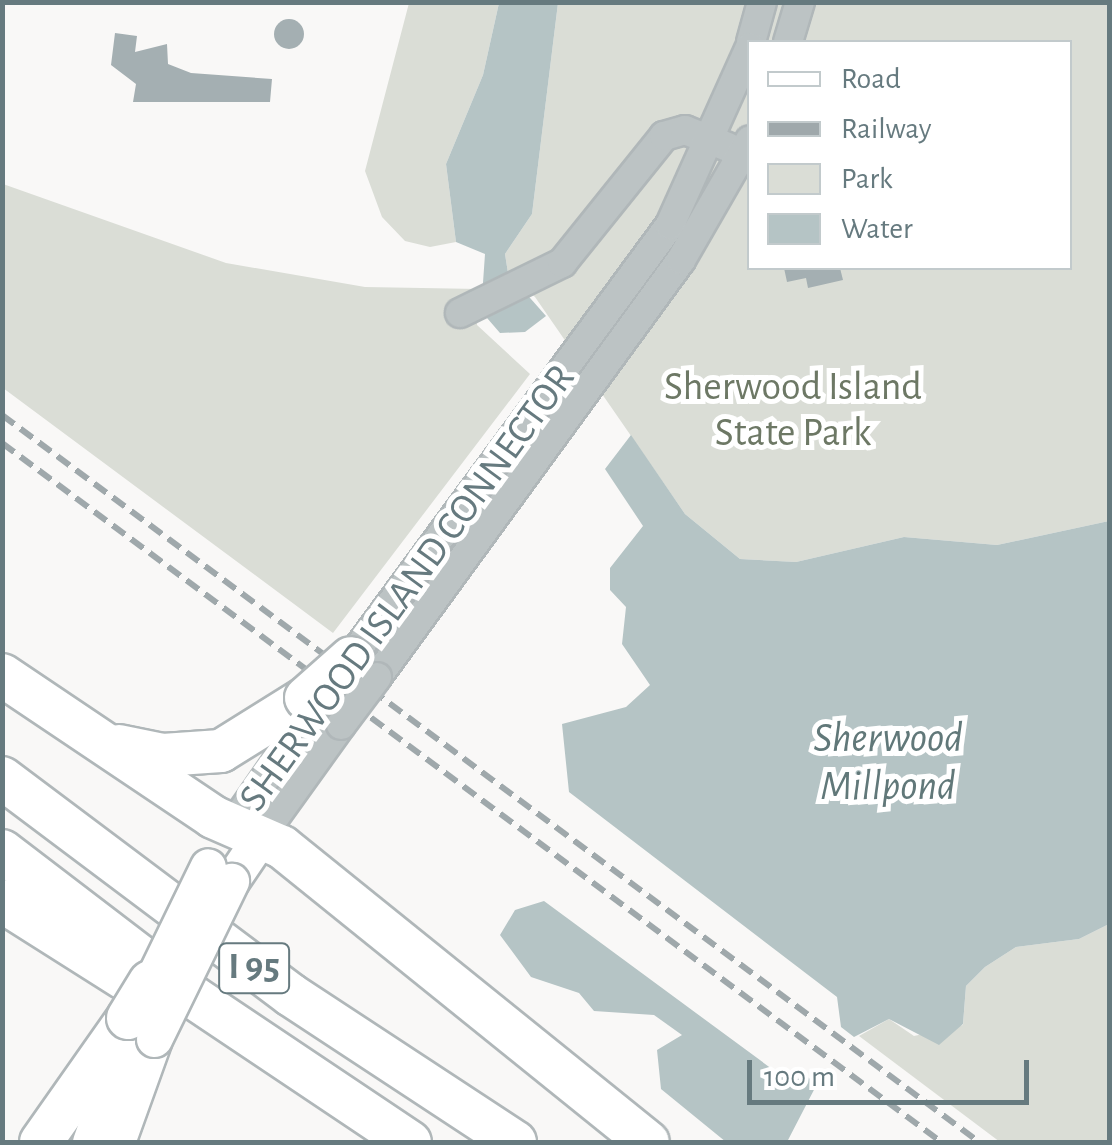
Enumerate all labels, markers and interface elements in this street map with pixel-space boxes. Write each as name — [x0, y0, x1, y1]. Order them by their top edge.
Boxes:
legend — [747, 40, 1072, 270]
text: Road — [841, 64, 901, 94]
text: Railway — [841, 114, 932, 144]
text: Park — [841, 164, 893, 194]
text: Water — [841, 214, 913, 244]
street label: SHERWOOD ISLAND CONNECTOR — [229, 355, 585, 821]
park label: Sherwood Island State Park — [664, 363, 922, 457]
water label: Sherwood Millpond — [813, 713, 963, 811]
road number: I 95 — [216, 935, 292, 1001]
scale bar — [752, 1040, 1034, 1102]
text: 100 m — [764, 1062, 835, 1092]

